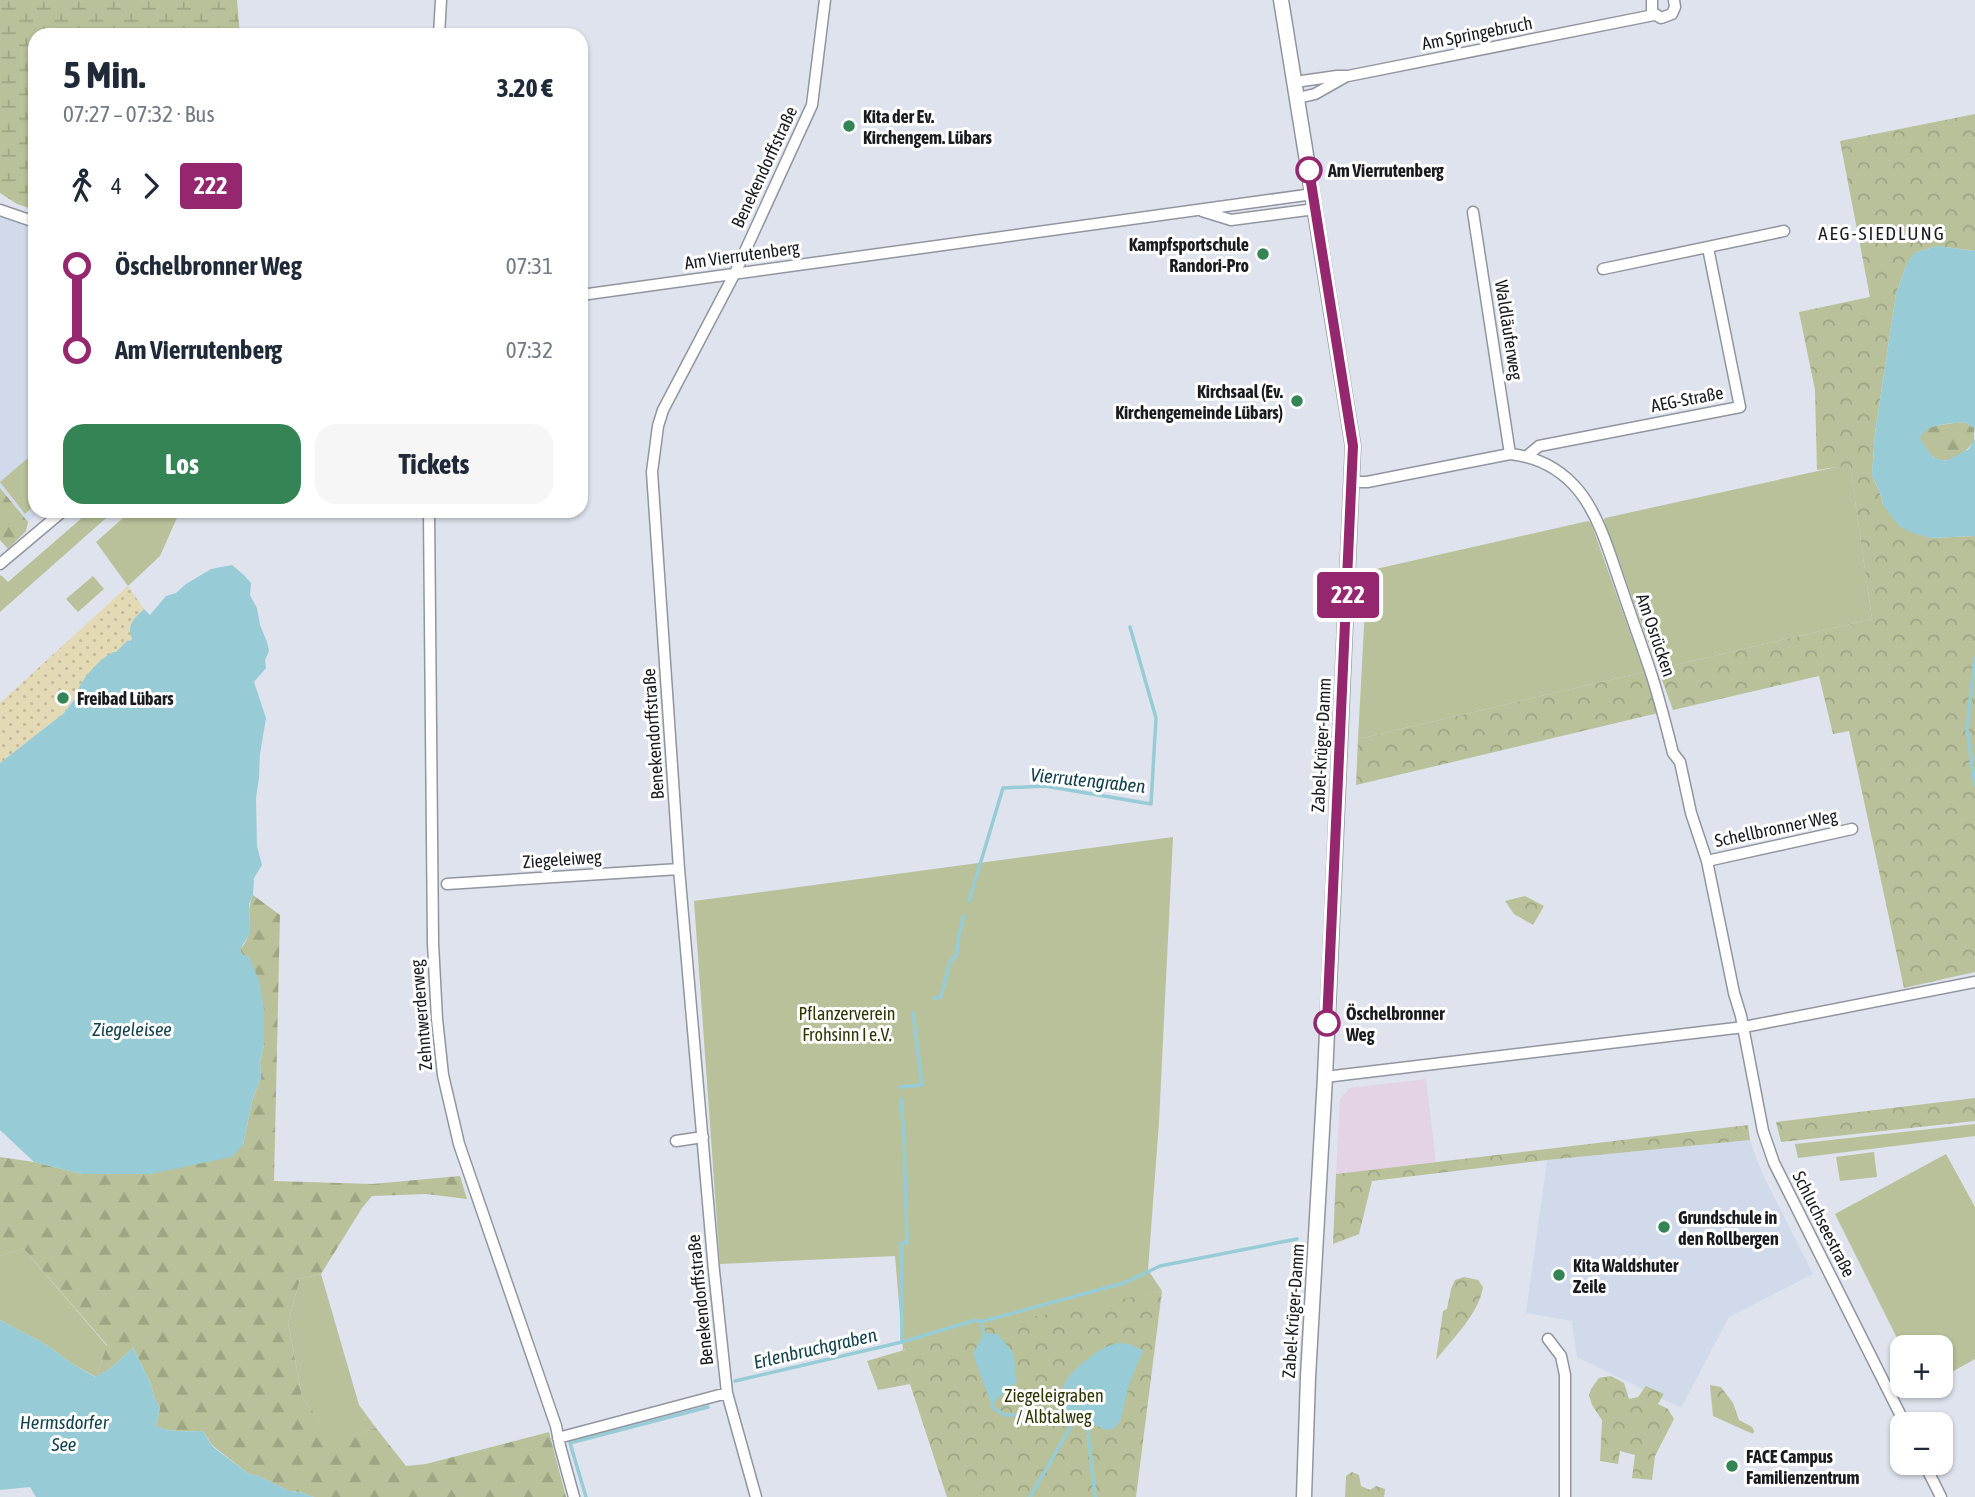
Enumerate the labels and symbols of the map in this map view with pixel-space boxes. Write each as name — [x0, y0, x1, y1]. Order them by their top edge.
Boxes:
street label: Am Springebruch — [1420, 12, 1534, 54]
street label: Benekendorffstraße — [727, 103, 801, 231]
place label: Kita der Ev. Kirchengem. Lübars — [863, 106, 993, 148]
marker: Kita der Ev. Kirchengem. Lübars — [841, 118, 857, 134]
marker: Am Vierrutenberg — [1296, 157, 1322, 183]
place label: Am Vierrutenberg — [1327, 160, 1444, 181]
district label: AEG-SIEDLUNG — [1818, 222, 1946, 244]
place label: Kampfsportschule Randori-Pro — [1129, 234, 1249, 276]
street label: Am Vierrutenberg — [683, 237, 801, 273]
marker: Kampfsportschule Randori-Pro — [1255, 246, 1271, 262]
street label: Waldläuferweg — [1491, 279, 1527, 382]
place label: Kirchsaal (Ev. Kirchengemeinde Lübars) — [1115, 381, 1283, 423]
street label: AEG-Straße — [1649, 382, 1725, 416]
marker: Kirchsaal (Ev. Kirchengemeinde Lübars) — [1289, 393, 1305, 409]
line badge: 222 — [1308, 572, 1388, 618]
street label: Am Osrücken — [1632, 591, 1680, 679]
street label: Benekendorffstraße — [638, 668, 668, 800]
street label: Zabel-Krüger-Damm — [1307, 677, 1335, 813]
place label: Freibad Lübars — [77, 688, 174, 709]
marker: Freibad Lübars — [55, 690, 71, 706]
water label: Vierrutengraben — [1029, 763, 1147, 797]
street label: Schellbronner Weg — [1713, 805, 1839, 851]
street label: Ziegeleiweg — [522, 846, 603, 872]
street label: Zehntwerderweg — [406, 958, 436, 1071]
park label: Pflanzerverein Frohsinn I e.V. — [798, 1003, 896, 1045]
place label: Öschelbronner Weg — [1345, 1003, 1445, 1045]
marker: Öschelbronner Weg — [1314, 1010, 1340, 1036]
water label: Ziegeleisee — [92, 1018, 172, 1040]
street label: Schluchseestraße — [1788, 1168, 1860, 1280]
place label: Grundschule in den Rollbergen — [1678, 1207, 1779, 1249]
marker: Grundschule in den Rollbergen — [1656, 1219, 1672, 1235]
street label: Benekendorffstraße — [683, 1234, 717, 1366]
street label: Zabel-Krüger-Damm — [1278, 1243, 1308, 1379]
place label: Kita Waldshuter Zeile — [1573, 1255, 1679, 1297]
marker: Kita Waldshuter Zeile — [1551, 1267, 1567, 1283]
water label: Erlenbruchgraben — [751, 1323, 879, 1373]
park label: Ziegeleigraben / Albtalweg — [1004, 1385, 1104, 1427]
water label: Hermsdorfer See — [20, 1411, 110, 1455]
place label: FACE Campus Familienzentrum — [1746, 1446, 1860, 1488]
marker: FACE Campus Familienzentrum — [1724, 1458, 1740, 1474]

